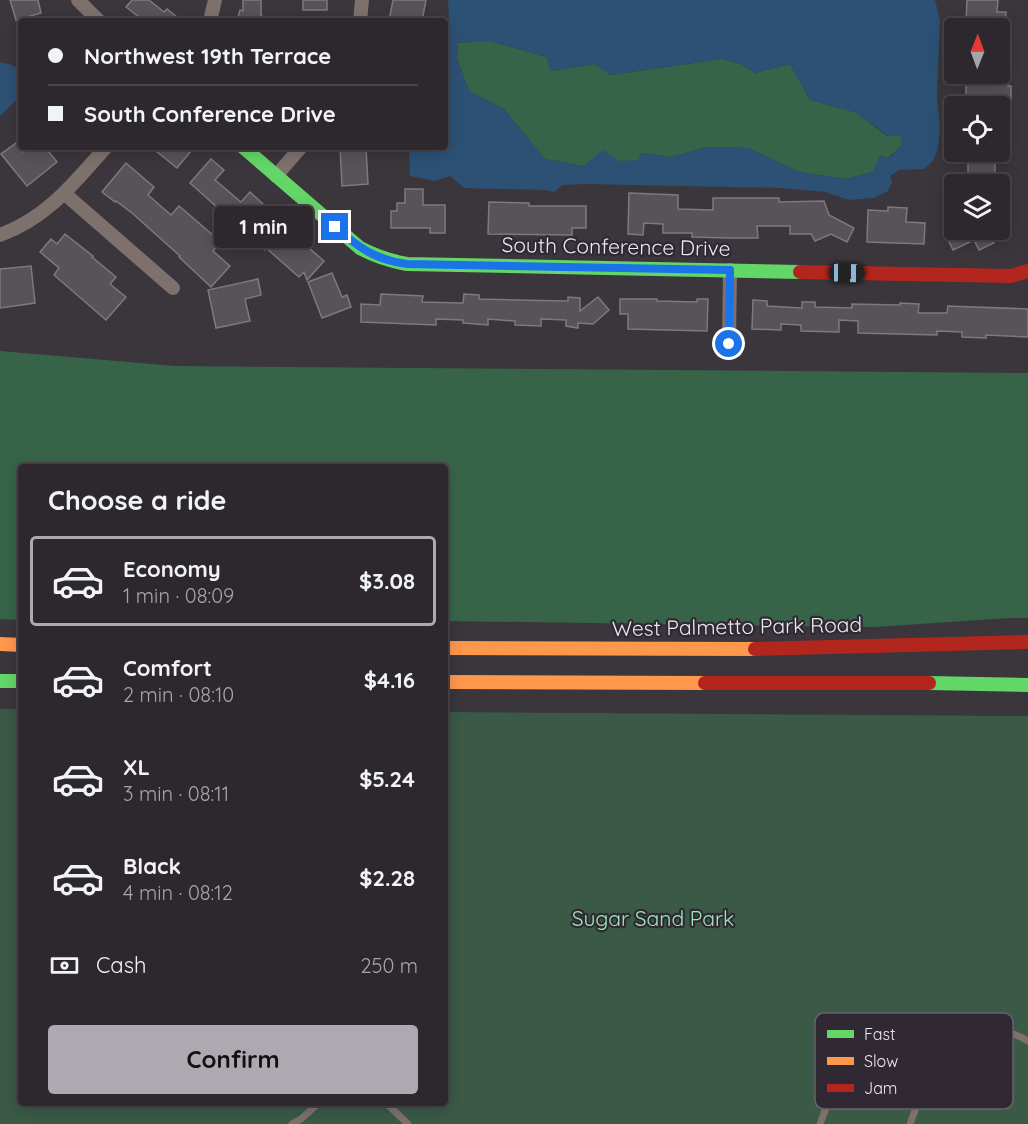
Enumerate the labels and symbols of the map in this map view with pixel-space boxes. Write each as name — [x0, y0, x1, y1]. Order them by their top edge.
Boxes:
north arrow — [944, 18, 1010, 84]
callout: 1 min — [215, 206, 314, 248]
route end — [321, 213, 348, 240]
street label: South Conference Drive — [501, 231, 731, 261]
car — [829, 264, 865, 282]
route start — [715, 330, 742, 357]
street label: West Palmetto Park Road — [612, 611, 862, 641]
park label: Sugar Sand Park — [572, 905, 734, 931]
legend — [815, 1013, 1013, 1109]
text: Fast — [864, 1024, 895, 1044]
text: Slow — [864, 1051, 898, 1071]
text: Jam — [864, 1078, 897, 1098]

